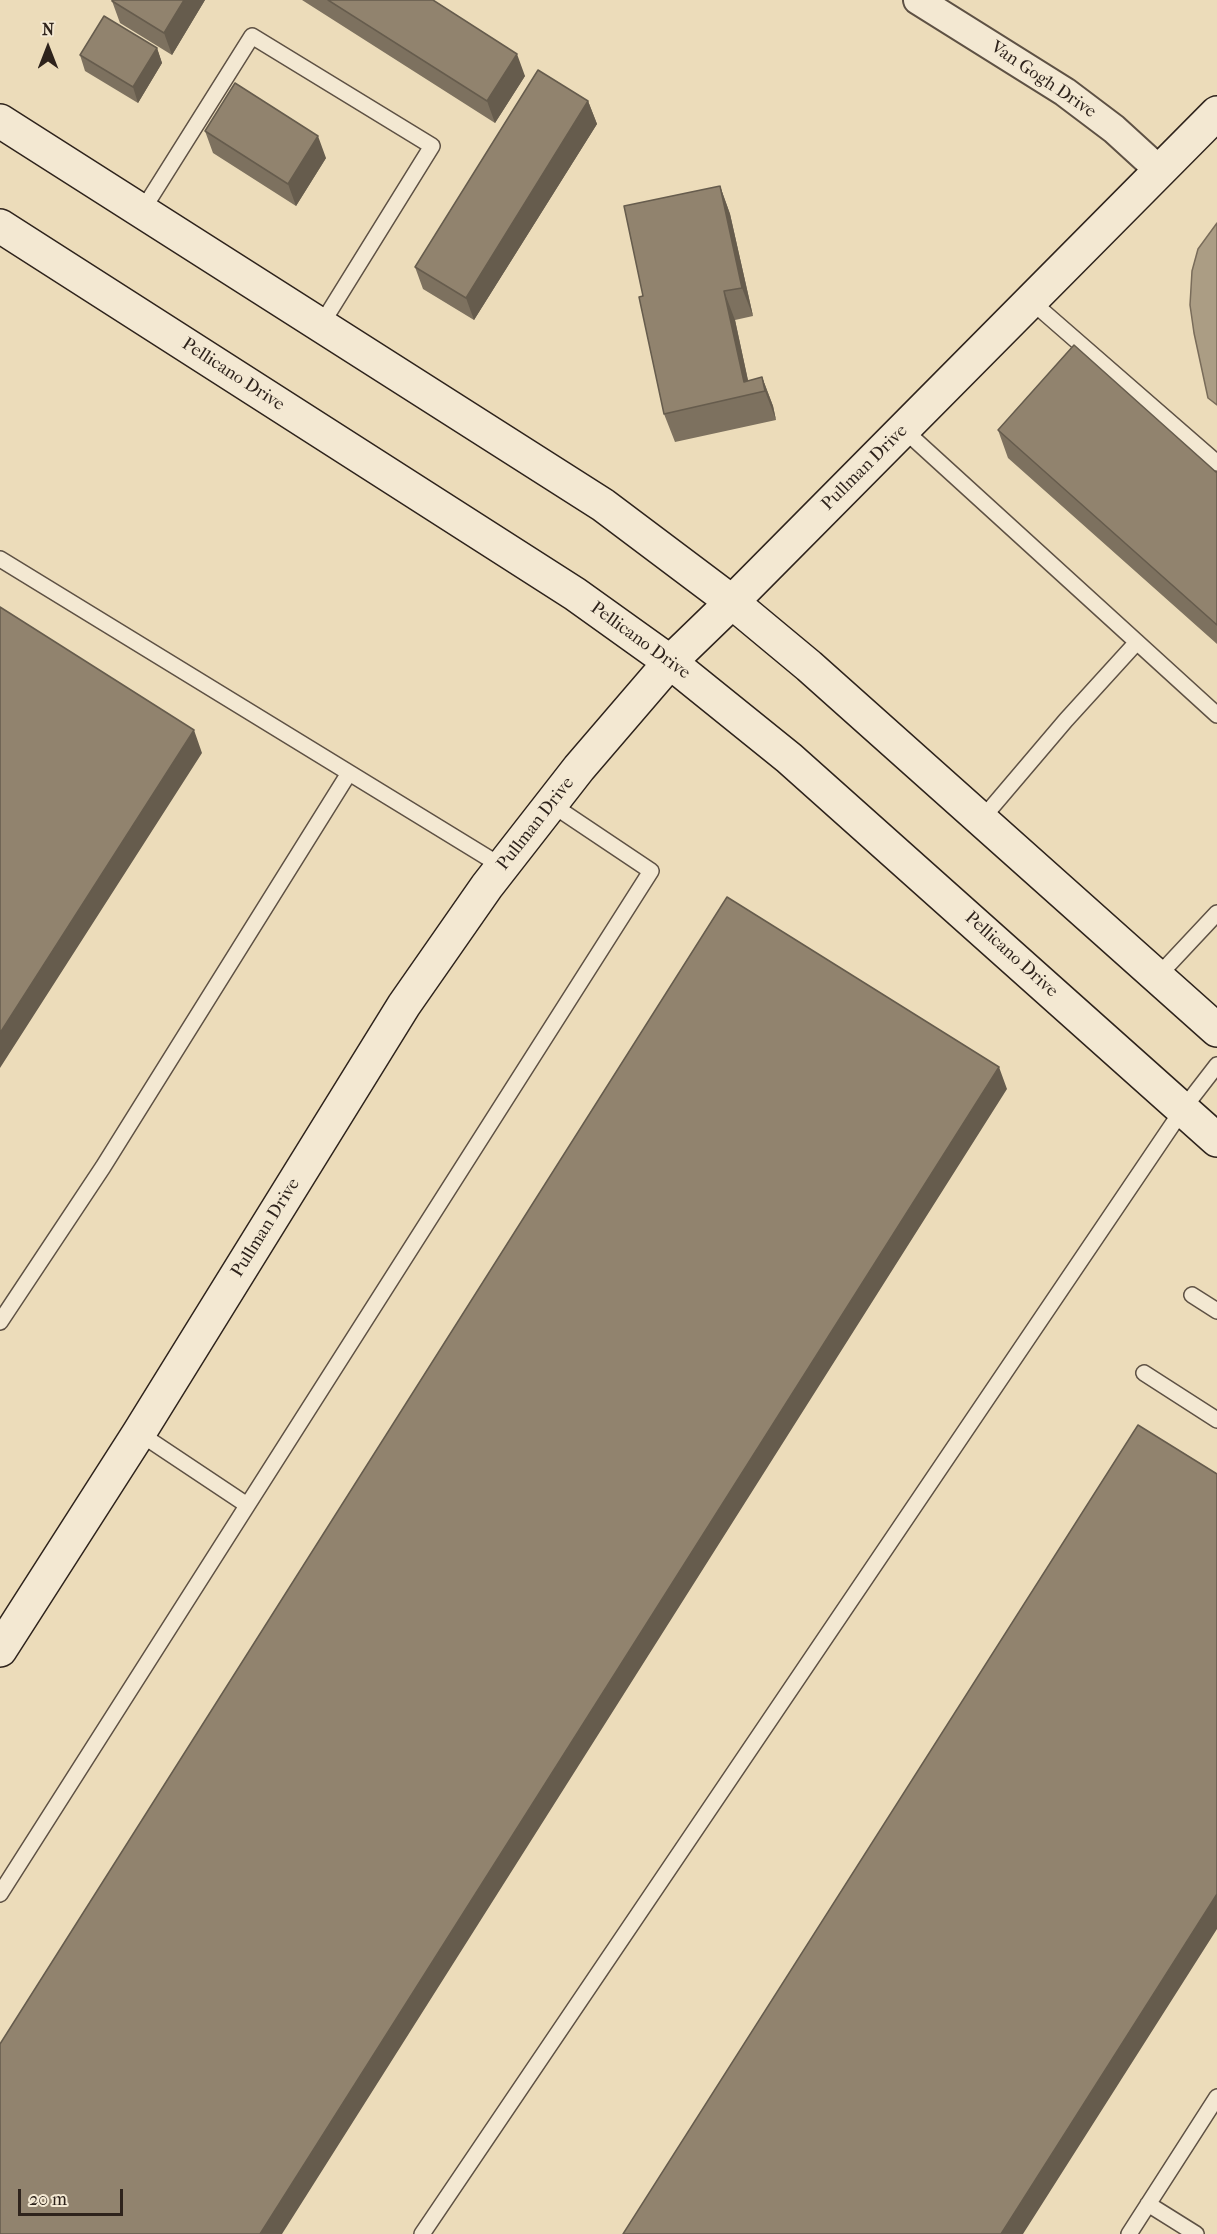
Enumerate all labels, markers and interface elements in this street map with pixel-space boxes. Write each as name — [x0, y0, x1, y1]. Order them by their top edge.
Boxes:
north arrow — [18, 18, 78, 78]
text: N — [42, 20, 54, 39]
street label: Van Gogh Drive — [986, 37, 1100, 123]
street label: Pellicano Drive — [178, 334, 288, 416]
street label: Pullman Drive — [818, 421, 912, 515]
street label: Pellicano Drive — [586, 598, 694, 684]
street label: Pullman Drive — [493, 773, 579, 875]
street label: Pellicano Drive — [960, 907, 1062, 1003]
street label: Pullman Drive — [227, 1175, 305, 1281]
scale bar — [21, 2177, 126, 2215]
text: 20 m — [29, 2189, 67, 2210]

